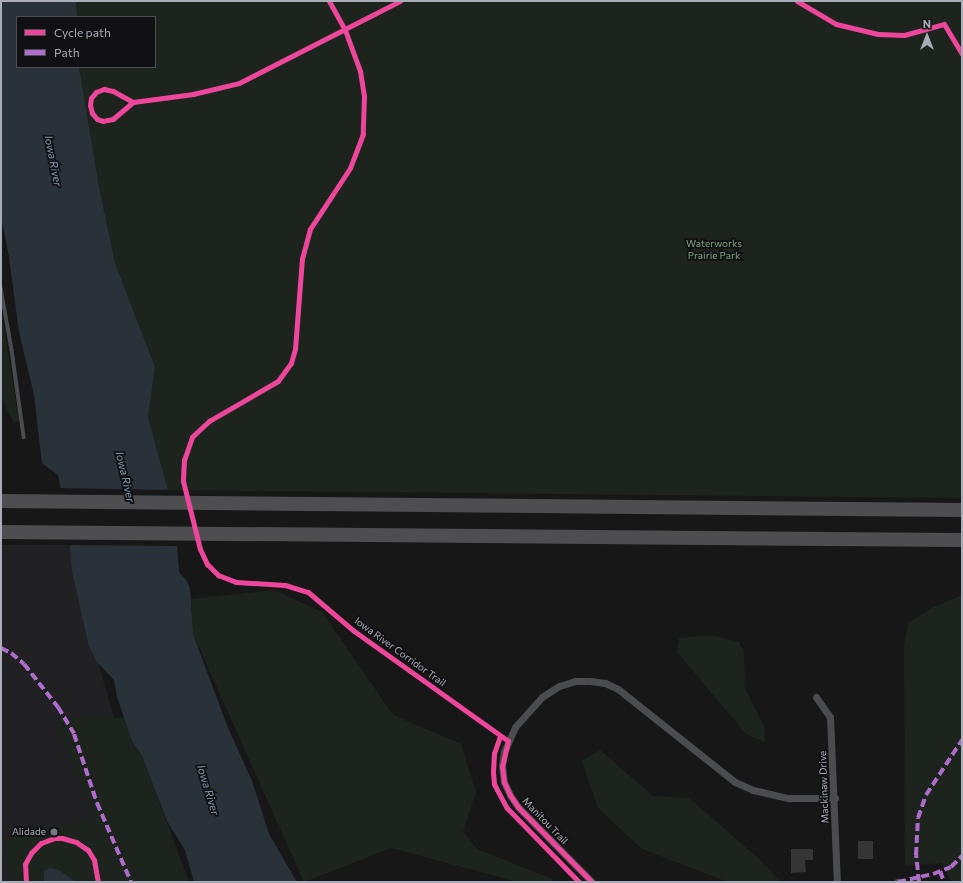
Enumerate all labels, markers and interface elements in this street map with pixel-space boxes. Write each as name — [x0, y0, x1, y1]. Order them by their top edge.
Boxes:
legend — [16, 16, 156, 68]
north arrow — [907, 16, 947, 56]
text: N — [923, 17, 931, 30]
text: Cycle path — [54, 25, 111, 39]
text: Path — [54, 45, 80, 59]
water label: Iowa River — [42, 134, 64, 188]
park label: Waterworks Prairie Park — [686, 237, 742, 260]
water label: Iowa River — [113, 450, 137, 504]
street label: Iowa River Corridor Trail — [352, 615, 448, 689]
street label: Mackinaw Drive — [817, 751, 831, 823]
water label: Iowa River — [194, 763, 222, 817]
street label: Manitou Trail — [520, 795, 570, 847]
place label: Alidade — [12, 826, 46, 838]
marker: Alidade — [49, 827, 59, 837]

